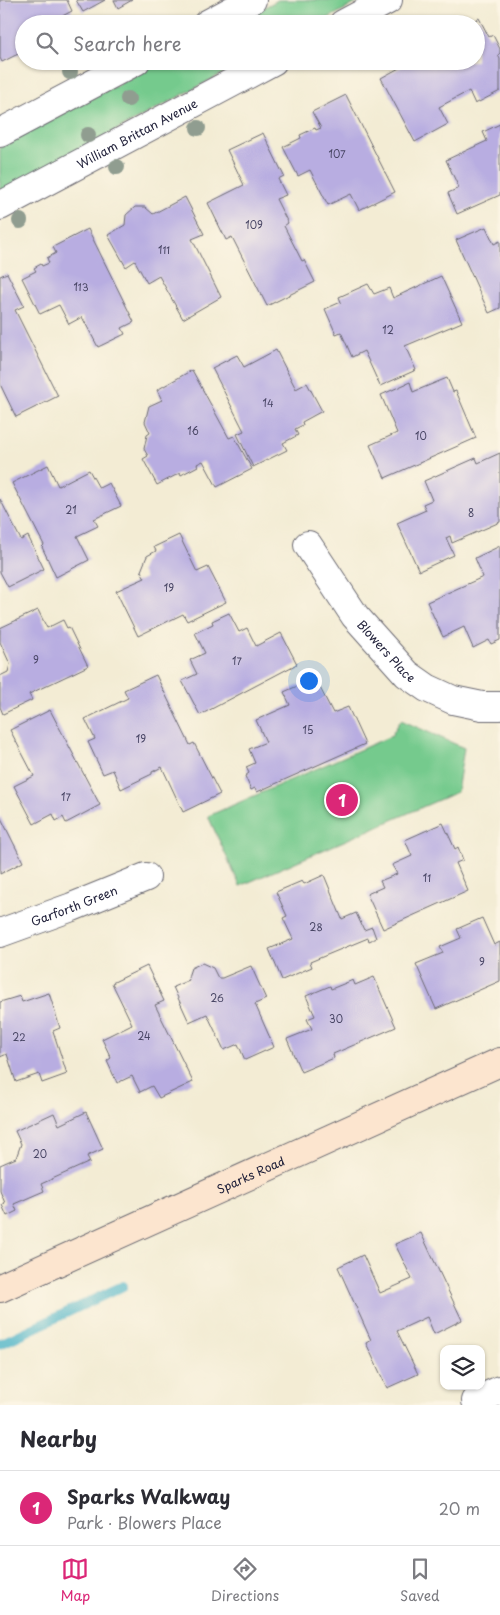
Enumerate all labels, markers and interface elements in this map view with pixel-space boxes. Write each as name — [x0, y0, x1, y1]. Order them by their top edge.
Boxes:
search box — [15, 15, 485, 70]
icon: search — [33, 29, 61, 57]
text: Search here — [73, 29, 182, 57]
street label: William Brittan Avenue — [73, 94, 201, 173]
house number: 107 — [328, 146, 346, 161]
house number: 109 — [245, 217, 263, 232]
house number: 111 — [158, 242, 170, 257]
house number: 113 — [73, 279, 89, 294]
house number: 12 — [382, 322, 394, 337]
house number: 14 — [262, 395, 274, 410]
house number: 16 — [187, 423, 199, 438]
house number: 10 — [415, 428, 427, 443]
house number: 21 — [65, 502, 77, 517]
house number: 8 — [468, 505, 474, 520]
house number: 19 — [164, 580, 174, 595]
street label: Blowers Place — [353, 616, 419, 686]
house number: 9 — [33, 652, 39, 667]
house number: 17 — [232, 653, 243, 668]
your location — [296, 668, 322, 694]
house number: 15 — [303, 722, 313, 737]
house number: 19 — [136, 731, 146, 746]
pin: 1 — [326, 781, 358, 819]
house number: 17 — [61, 789, 72, 804]
house number: 11 — [423, 870, 431, 885]
street label: Garforth Green — [28, 881, 120, 930]
house number: 28 — [309, 919, 323, 934]
house number: 9 — [479, 954, 485, 969]
house number: 26 — [210, 990, 224, 1005]
house number: 30 — [329, 1011, 343, 1026]
house number: 24 — [137, 1028, 151, 1043]
house number: 22 — [12, 1029, 26, 1044]
house number: 20 — [33, 1146, 47, 1161]
street label: Sparks Road — [214, 1152, 288, 1198]
map controls — [440, 1345, 485, 1390]
button: layers — [440, 1345, 485, 1390]
text: Nearby — [20, 1422, 97, 1454]
text: Sparks Walkway — [67, 1482, 230, 1510]
text: 1 — [32, 1496, 40, 1520]
text: 20 m — [439, 1496, 480, 1520]
text: Park · Blowers Place — [67, 1510, 222, 1534]
tab: Map — [60, 1555, 90, 1606]
tab: Directions — [211, 1555, 279, 1606]
tab: Saved — [400, 1555, 440, 1606]

